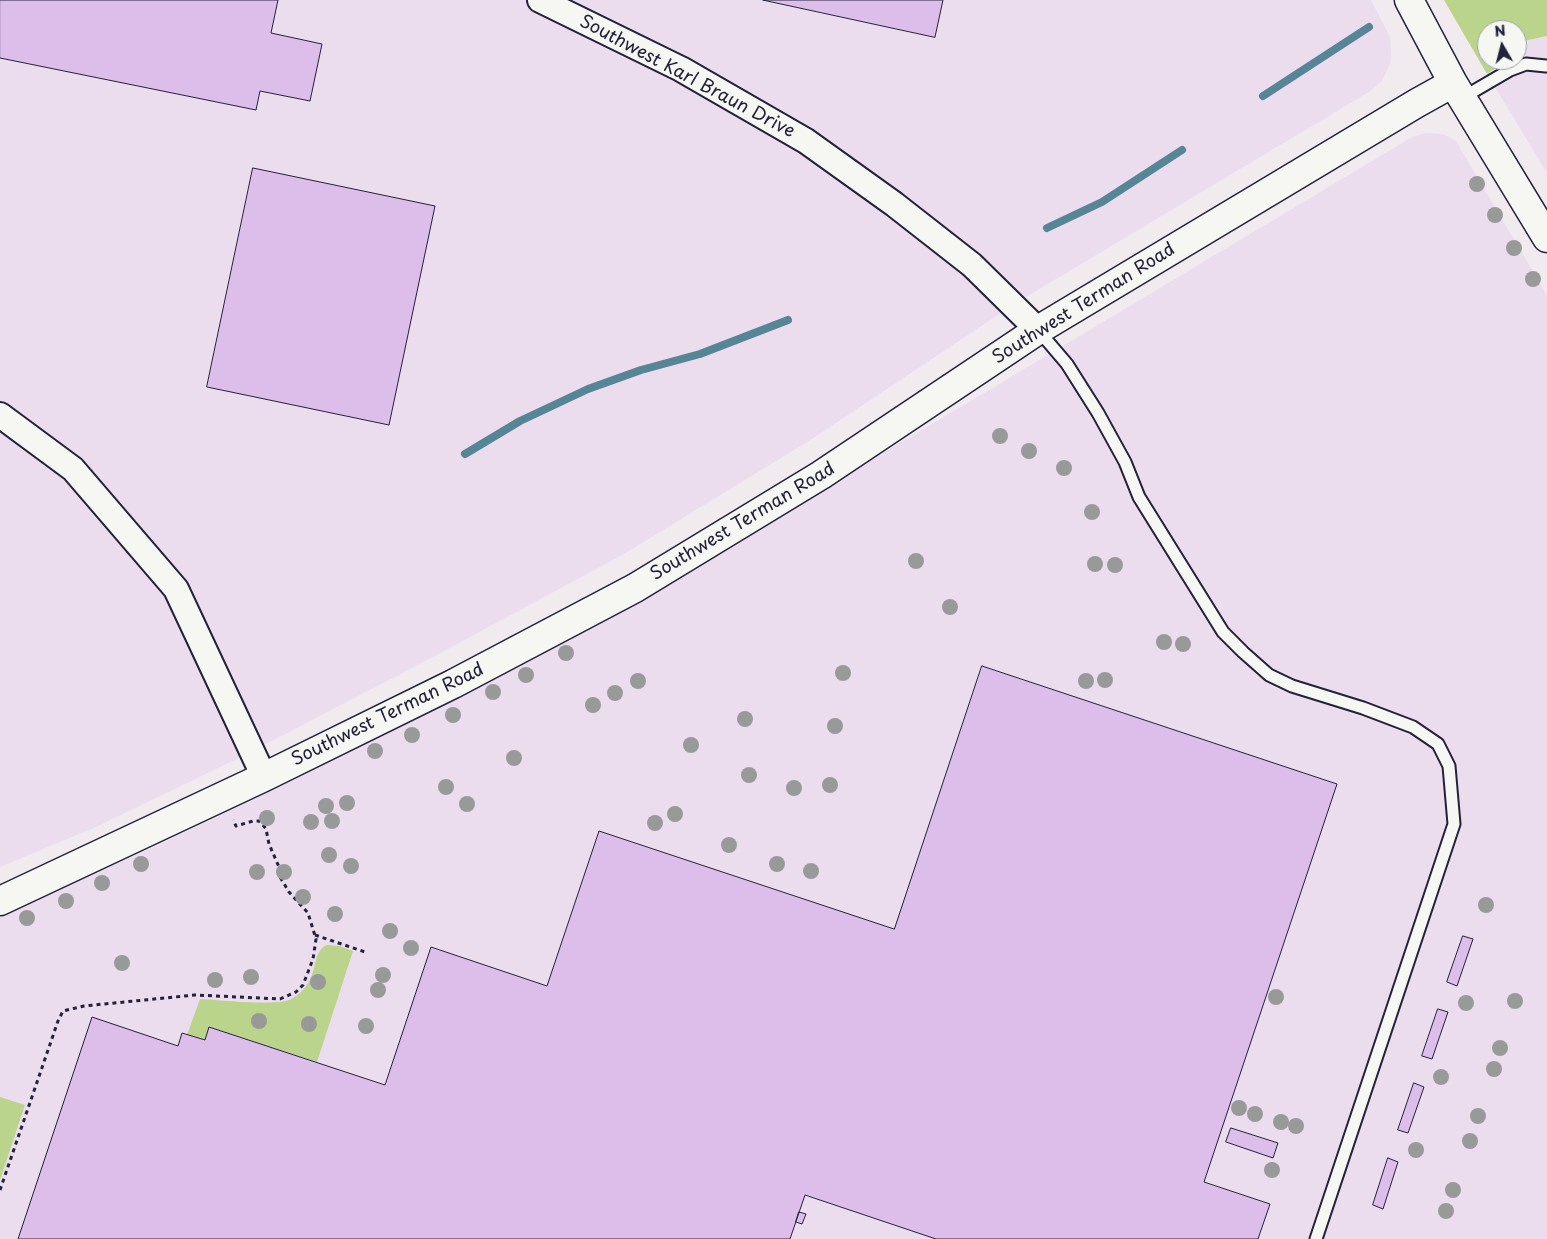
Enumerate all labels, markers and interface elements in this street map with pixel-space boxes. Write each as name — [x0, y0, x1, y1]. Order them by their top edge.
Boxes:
street label: Southwest Karl Braun Drive — [576, 11, 798, 143]
text: N — [1493, 19, 1507, 42]
north arrow — [1477, 20, 1527, 70]
street label: Southwest Terman Road — [989, 239, 1179, 369]
street label: Southwest Terman Road — [647, 458, 839, 586]
street label: Southwest Terman Road — [288, 659, 488, 771]

